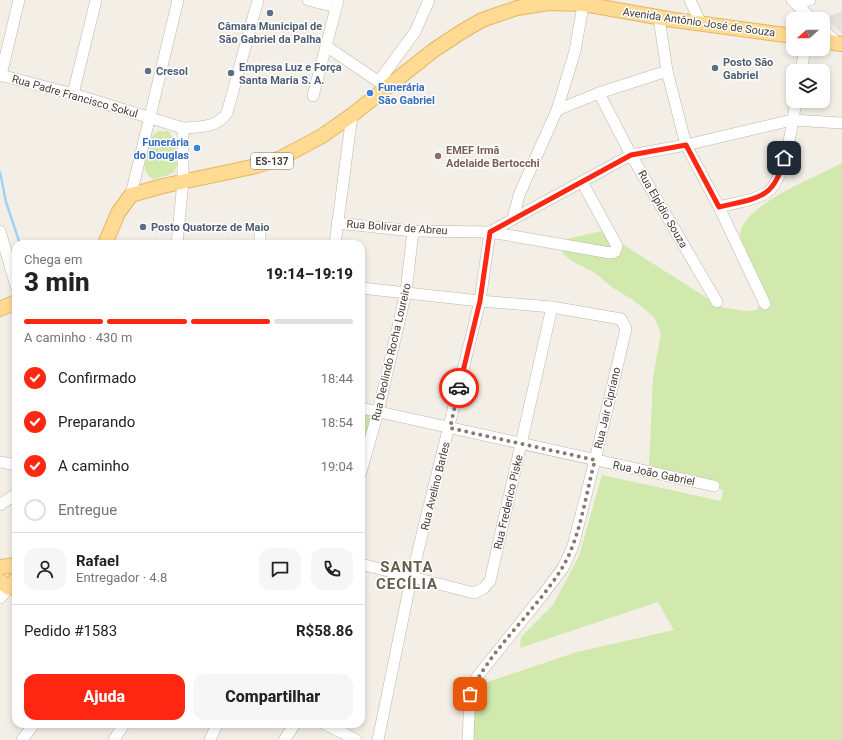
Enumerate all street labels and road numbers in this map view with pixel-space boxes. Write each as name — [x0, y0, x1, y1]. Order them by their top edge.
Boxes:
street label: Avenida Antônio José de Souza — [622, 5, 776, 40]
street label: Rua Padre Francisco Sokul — [10, 72, 139, 121]
road number: ES-137 — [251, 153, 293, 169]
street label: Rua Elpídio Souza — [635, 168, 690, 250]
street label: Rua Bolivar de Abreu — [346, 217, 448, 238]
street label: Rua Deolindo Rocha Loureiro — [369, 282, 414, 422]
street label: Rua Jair Cipriano — [592, 366, 623, 450]
street label: Rua Avelino Barles — [418, 440, 453, 532]
street label: Rua Frederico Piske — [491, 453, 526, 551]
street label: Rua João Gabriel — [612, 458, 696, 489]

